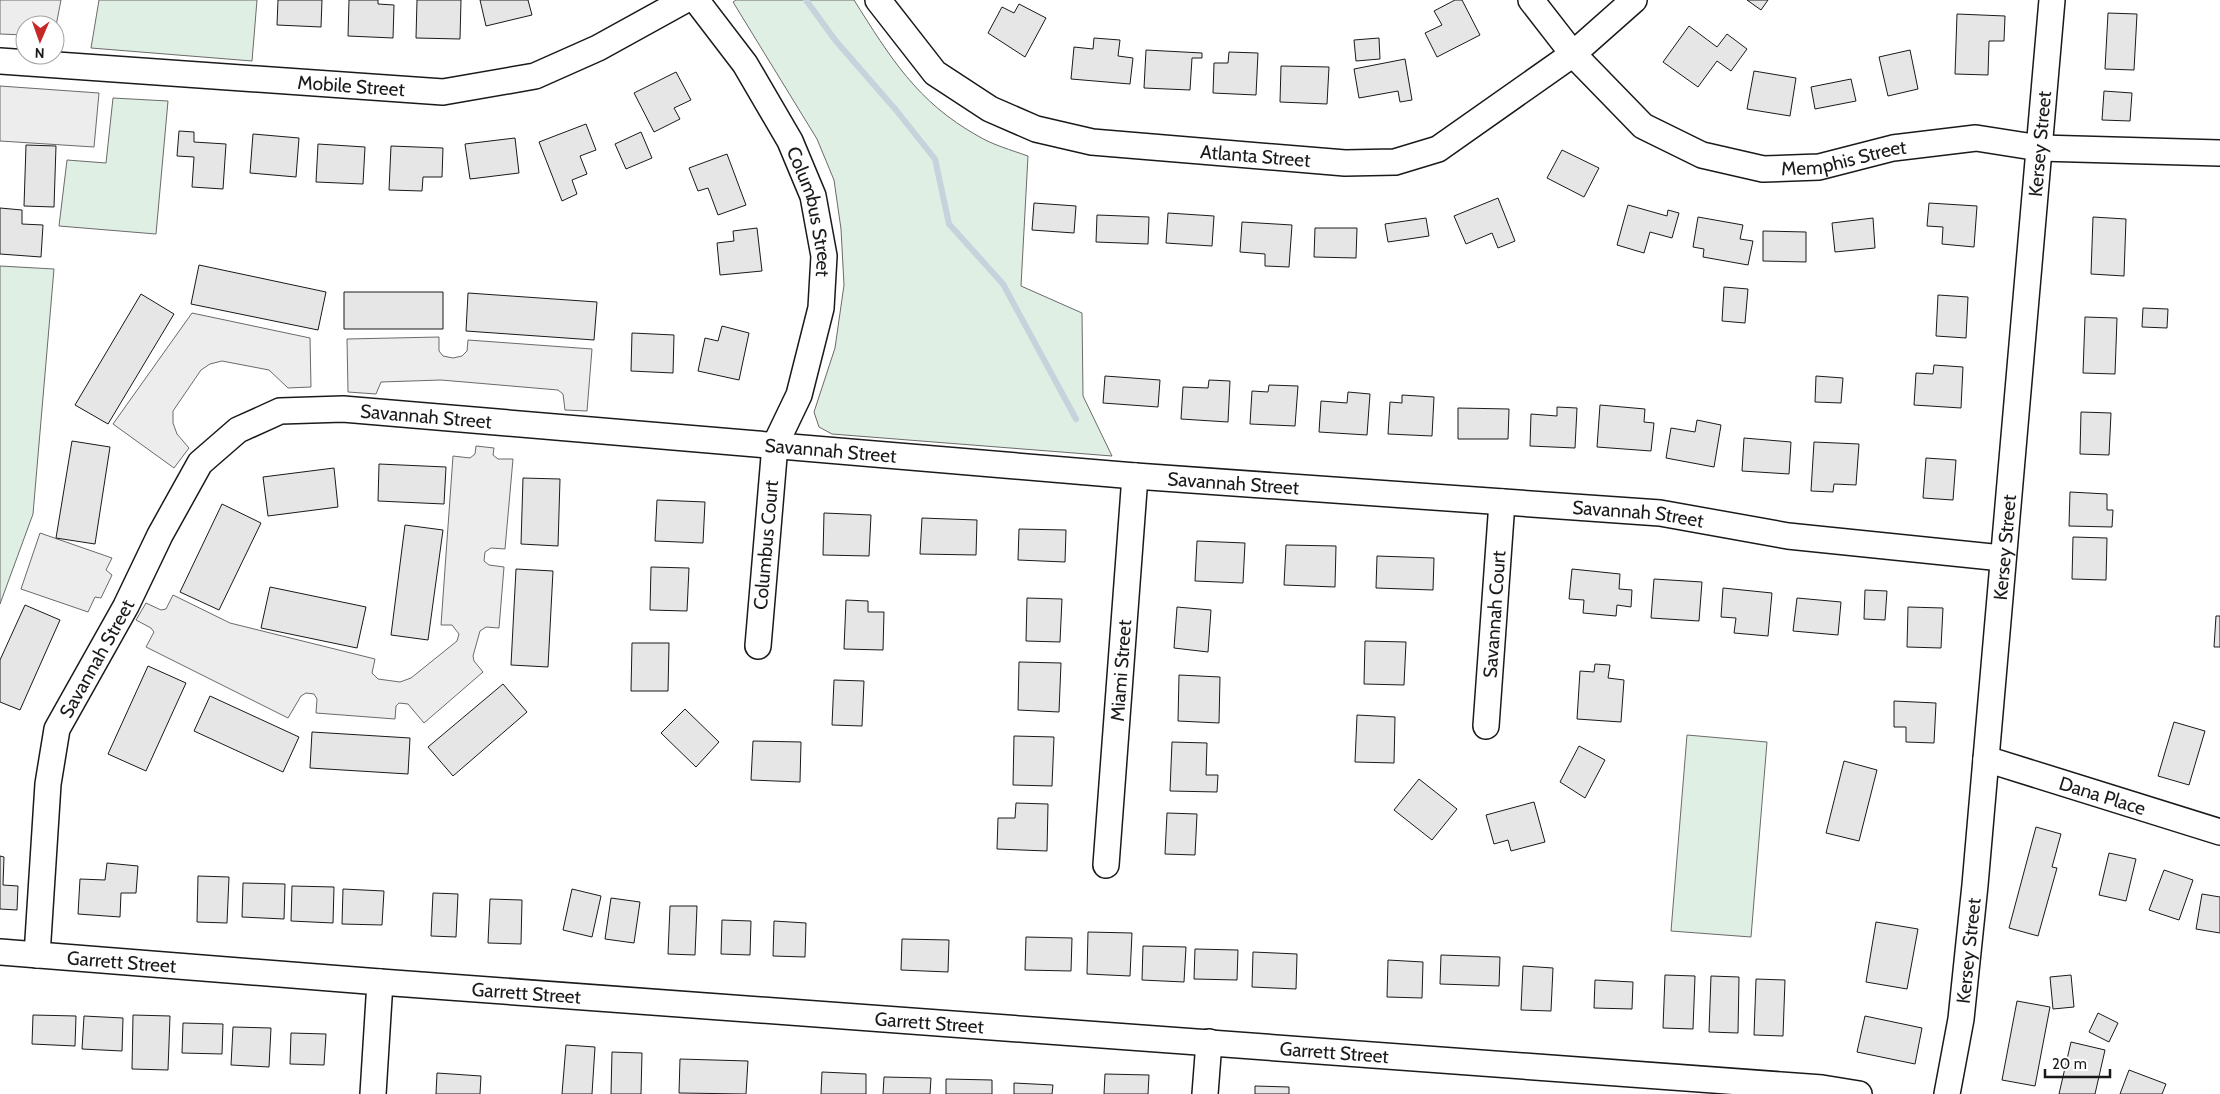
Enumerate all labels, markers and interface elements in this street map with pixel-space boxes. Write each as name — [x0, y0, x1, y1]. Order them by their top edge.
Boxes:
north arrow — [15, 15, 65, 65]
text: N — [34, 44, 45, 62]
street label: Mobile Street — [297, 70, 406, 101]
street label: Kersey Street — [2023, 89, 2056, 198]
street label: Memphis Street — [1781, 135, 1908, 180]
street label: Atlanta Street — [1199, 140, 1312, 172]
street label: Columbus Street — [782, 143, 836, 278]
street label: Savannah Street — [359, 399, 493, 433]
street label: Savannah Street — [764, 433, 898, 467]
street label: Savannah Street — [1167, 467, 1301, 499]
street label: Columbus Court — [749, 479, 783, 611]
street label: Kersey Street — [1988, 493, 2020, 601]
street label: Savannah Street — [1572, 495, 1706, 532]
street label: Savannah Court — [1478, 549, 1510, 679]
street label: Savannah Street — [54, 595, 139, 722]
street label: Miami Street — [1105, 618, 1136, 722]
street label: Dana Place — [2056, 771, 2149, 820]
street label: Kersey Street — [1951, 896, 1985, 1005]
street label: Garrett Street — [66, 946, 178, 977]
street label: Garrett Street — [471, 977, 582, 1008]
street label: Garrett Street — [874, 1007, 985, 1038]
street label: Garrett Street — [1279, 1037, 1390, 1068]
scale bar — [2045, 1046, 2110, 1078]
text: 20 m — [2052, 1055, 2087, 1073]

